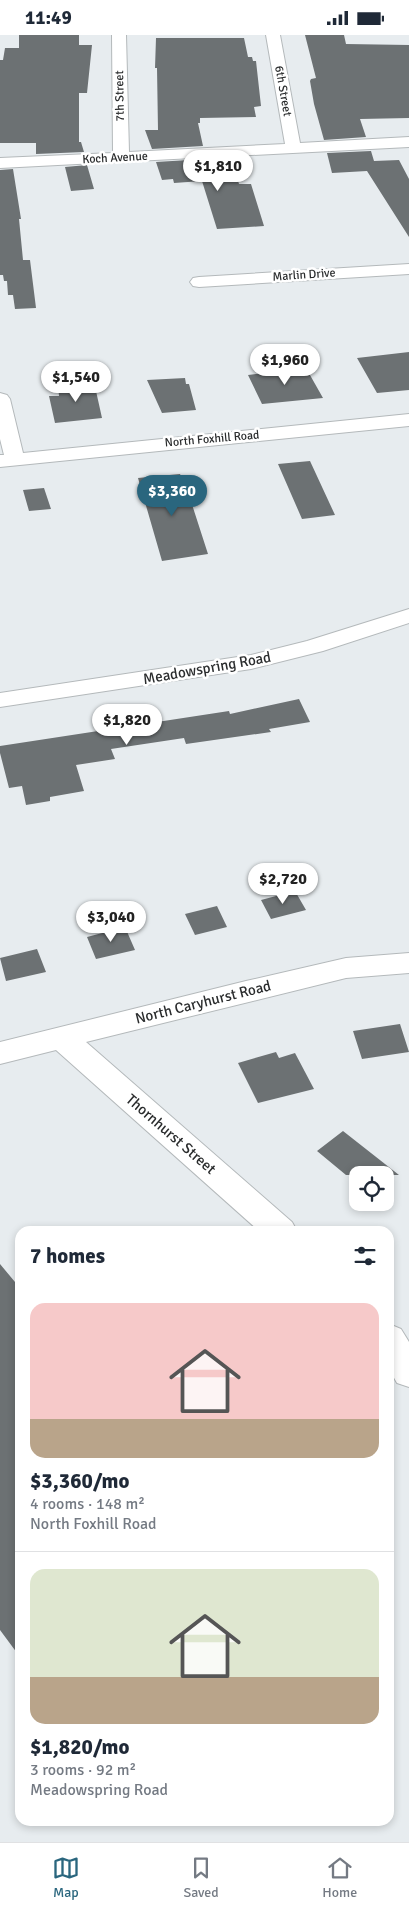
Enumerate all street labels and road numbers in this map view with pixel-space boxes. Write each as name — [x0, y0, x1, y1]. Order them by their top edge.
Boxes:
street label: 6th Street — [271, 65, 295, 117]
street label: 7th Street — [112, 70, 128, 122]
street label: Koch Avenue — [82, 149, 148, 167]
street label: Marlin Drive — [272, 265, 336, 285]
street label: North Foxhill Road — [164, 427, 260, 451]
street label: Meadowspring Road — [142, 648, 272, 688]
street label: North Caryhurst Road — [133, 976, 273, 1028]
street label: Thornhurst Street — [122, 1090, 220, 1178]

